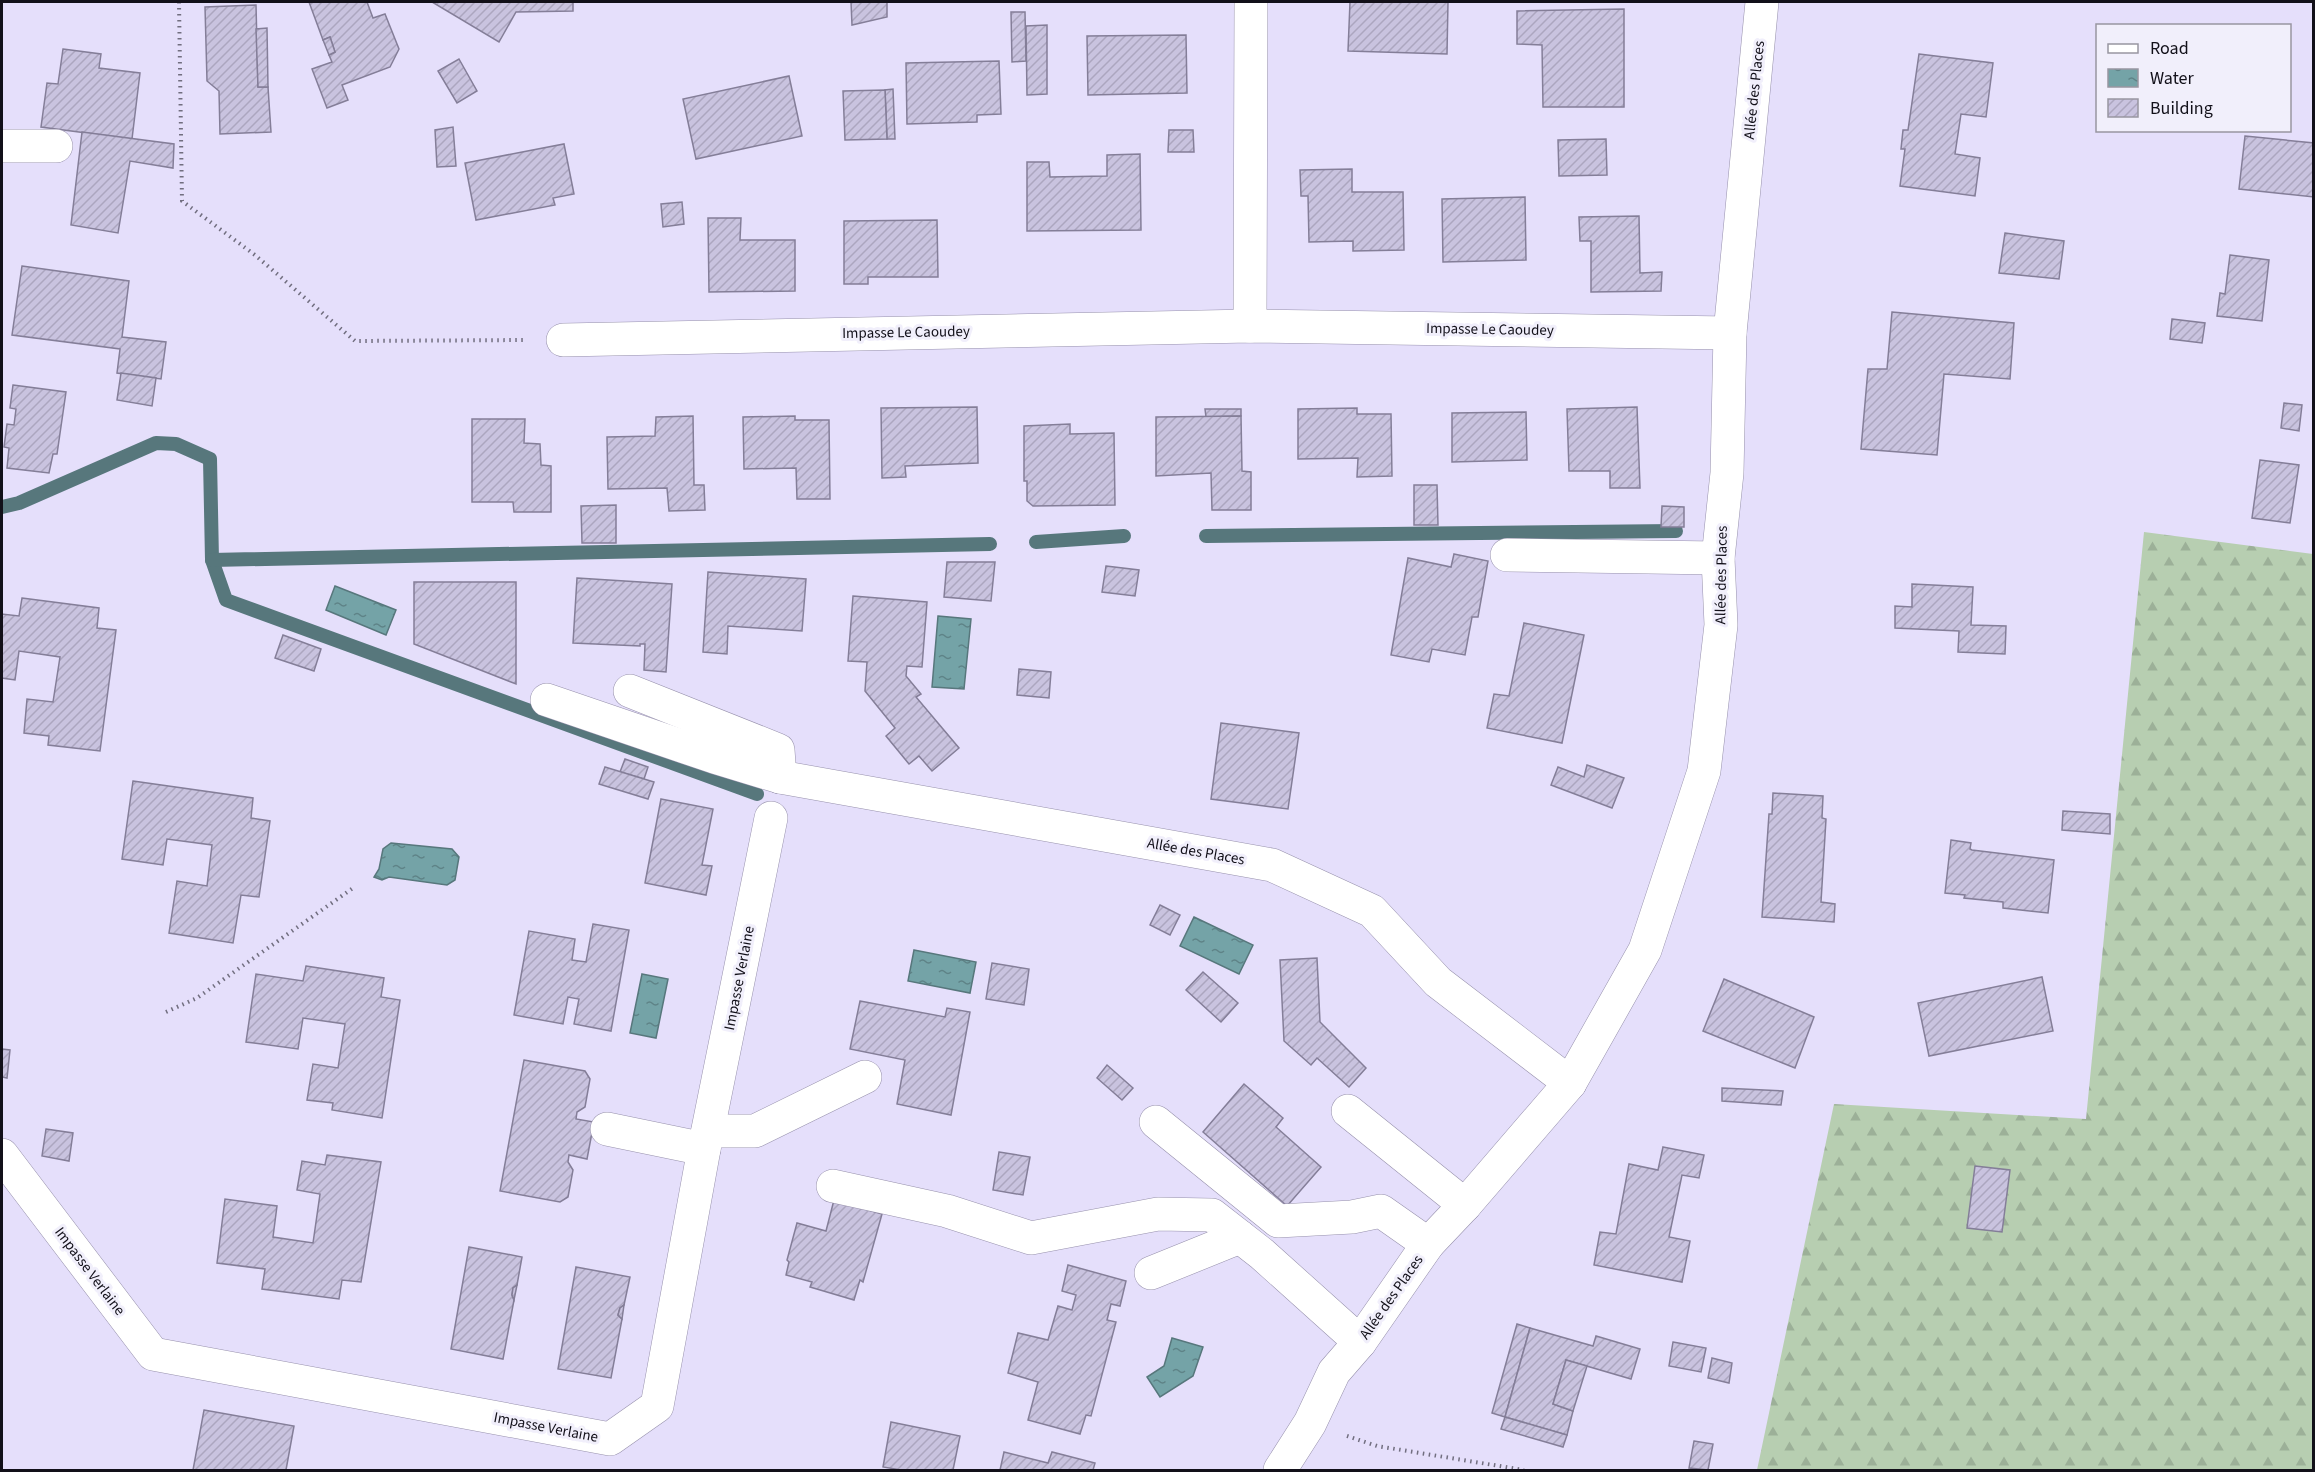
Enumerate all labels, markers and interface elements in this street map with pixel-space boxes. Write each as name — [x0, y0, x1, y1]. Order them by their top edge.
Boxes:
legend — [2096, 24, 2291, 132]
text: Road — [2150, 36, 2189, 61]
street label: Allée des Places — [1739, 40, 1770, 140]
text: Water — [2150, 66, 2194, 91]
text: Building — [2150, 96, 2213, 121]
street label: Impasse Le Caoudey — [1426, 318, 1554, 341]
street label: Impasse Le Caoudey — [842, 321, 970, 344]
street label: Allée des Places — [1710, 525, 1733, 625]
street label: Allée des Places — [1145, 833, 1246, 870]
street label: Impasse Verlaine — [719, 924, 760, 1032]
street label: Impasse Verlaine — [49, 1223, 130, 1320]
street label: Allée des Places — [1354, 1251, 1428, 1344]
street label: Impasse Verlaine — [492, 1407, 600, 1448]

